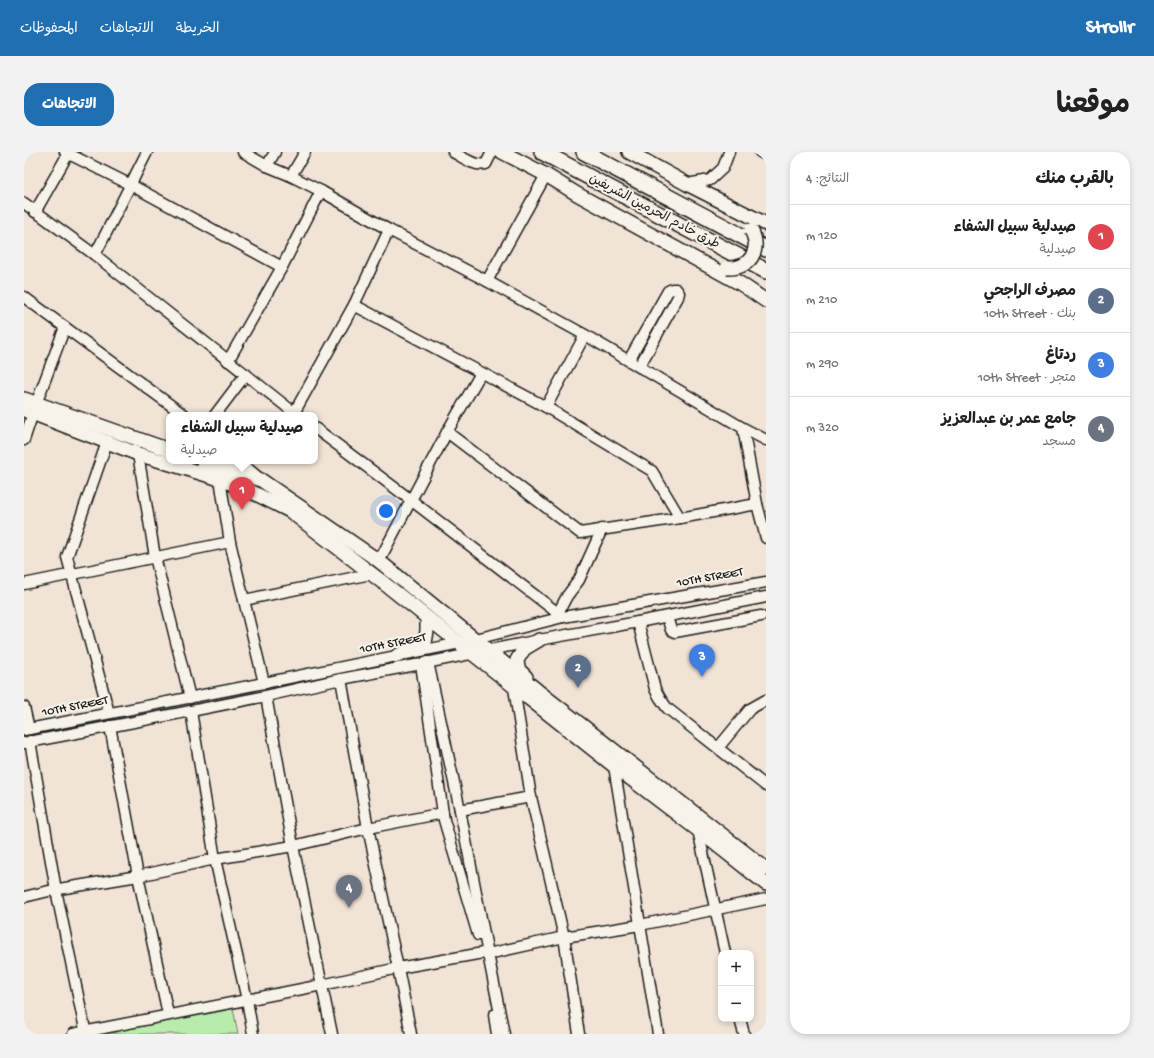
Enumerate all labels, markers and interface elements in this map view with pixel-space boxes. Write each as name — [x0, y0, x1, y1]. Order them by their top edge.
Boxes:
text: Strollr — [1086, 17, 1134, 40]
text: المحفوظات — [20, 21, 78, 38]
text: الاتجاهات — [100, 21, 154, 38]
text: الخريطة — [176, 21, 219, 38]
button: الاتجاهات — [24, 83, 114, 126]
text: موقعنا — [1056, 90, 1130, 123]
text: بالقرب منك — [1035, 170, 1114, 190]
street label: طرق خادم الحرمين الشريفين — [586, 171, 722, 254]
text: النتائج: 4 — [806, 172, 849, 187]
text: صيدلية سبيل الشفاء — [954, 219, 1076, 237]
text: 120 m — [806, 229, 837, 244]
text: 1 — [1098, 229, 1104, 244]
text: صيدلية — [1039, 243, 1076, 258]
text: مصرف الراجحي — [984, 283, 1076, 301]
text: 210 m — [806, 293, 837, 308]
text: 2 — [1098, 293, 1104, 308]
text: بنك · 10th Street — [984, 307, 1076, 322]
text: ردتاغ — [1046, 347, 1076, 365]
text: 290 m — [806, 357, 839, 372]
text: 3 — [1098, 357, 1104, 372]
text: متجر · 10th Street — [978, 371, 1076, 386]
text: جامع عمر بن عبدالعزيز — [941, 411, 1076, 429]
popup — [166, 412, 318, 464]
text: صيدلية سبيل الشفاء — [181, 420, 303, 438]
text: 320 m — [806, 421, 839, 436]
text: 4 — [1098, 421, 1104, 436]
text: مسجد — [1043, 435, 1076, 450]
text: صيدلية — [181, 444, 217, 459]
pin: 1 — [229, 477, 255, 510]
your location — [376, 501, 396, 521]
street label: 10TH STREET — [675, 565, 745, 591]
street label: 10TH STREET — [358, 630, 428, 658]
pin: 3 — [689, 644, 715, 677]
pin: 2 — [565, 655, 591, 688]
street label: 10TH STREET — [40, 693, 110, 721]
pin: 4 — [336, 875, 362, 908]
map controls — [718, 950, 754, 1022]
button: + — [718, 950, 754, 986]
button: − — [718, 986, 754, 1022]

